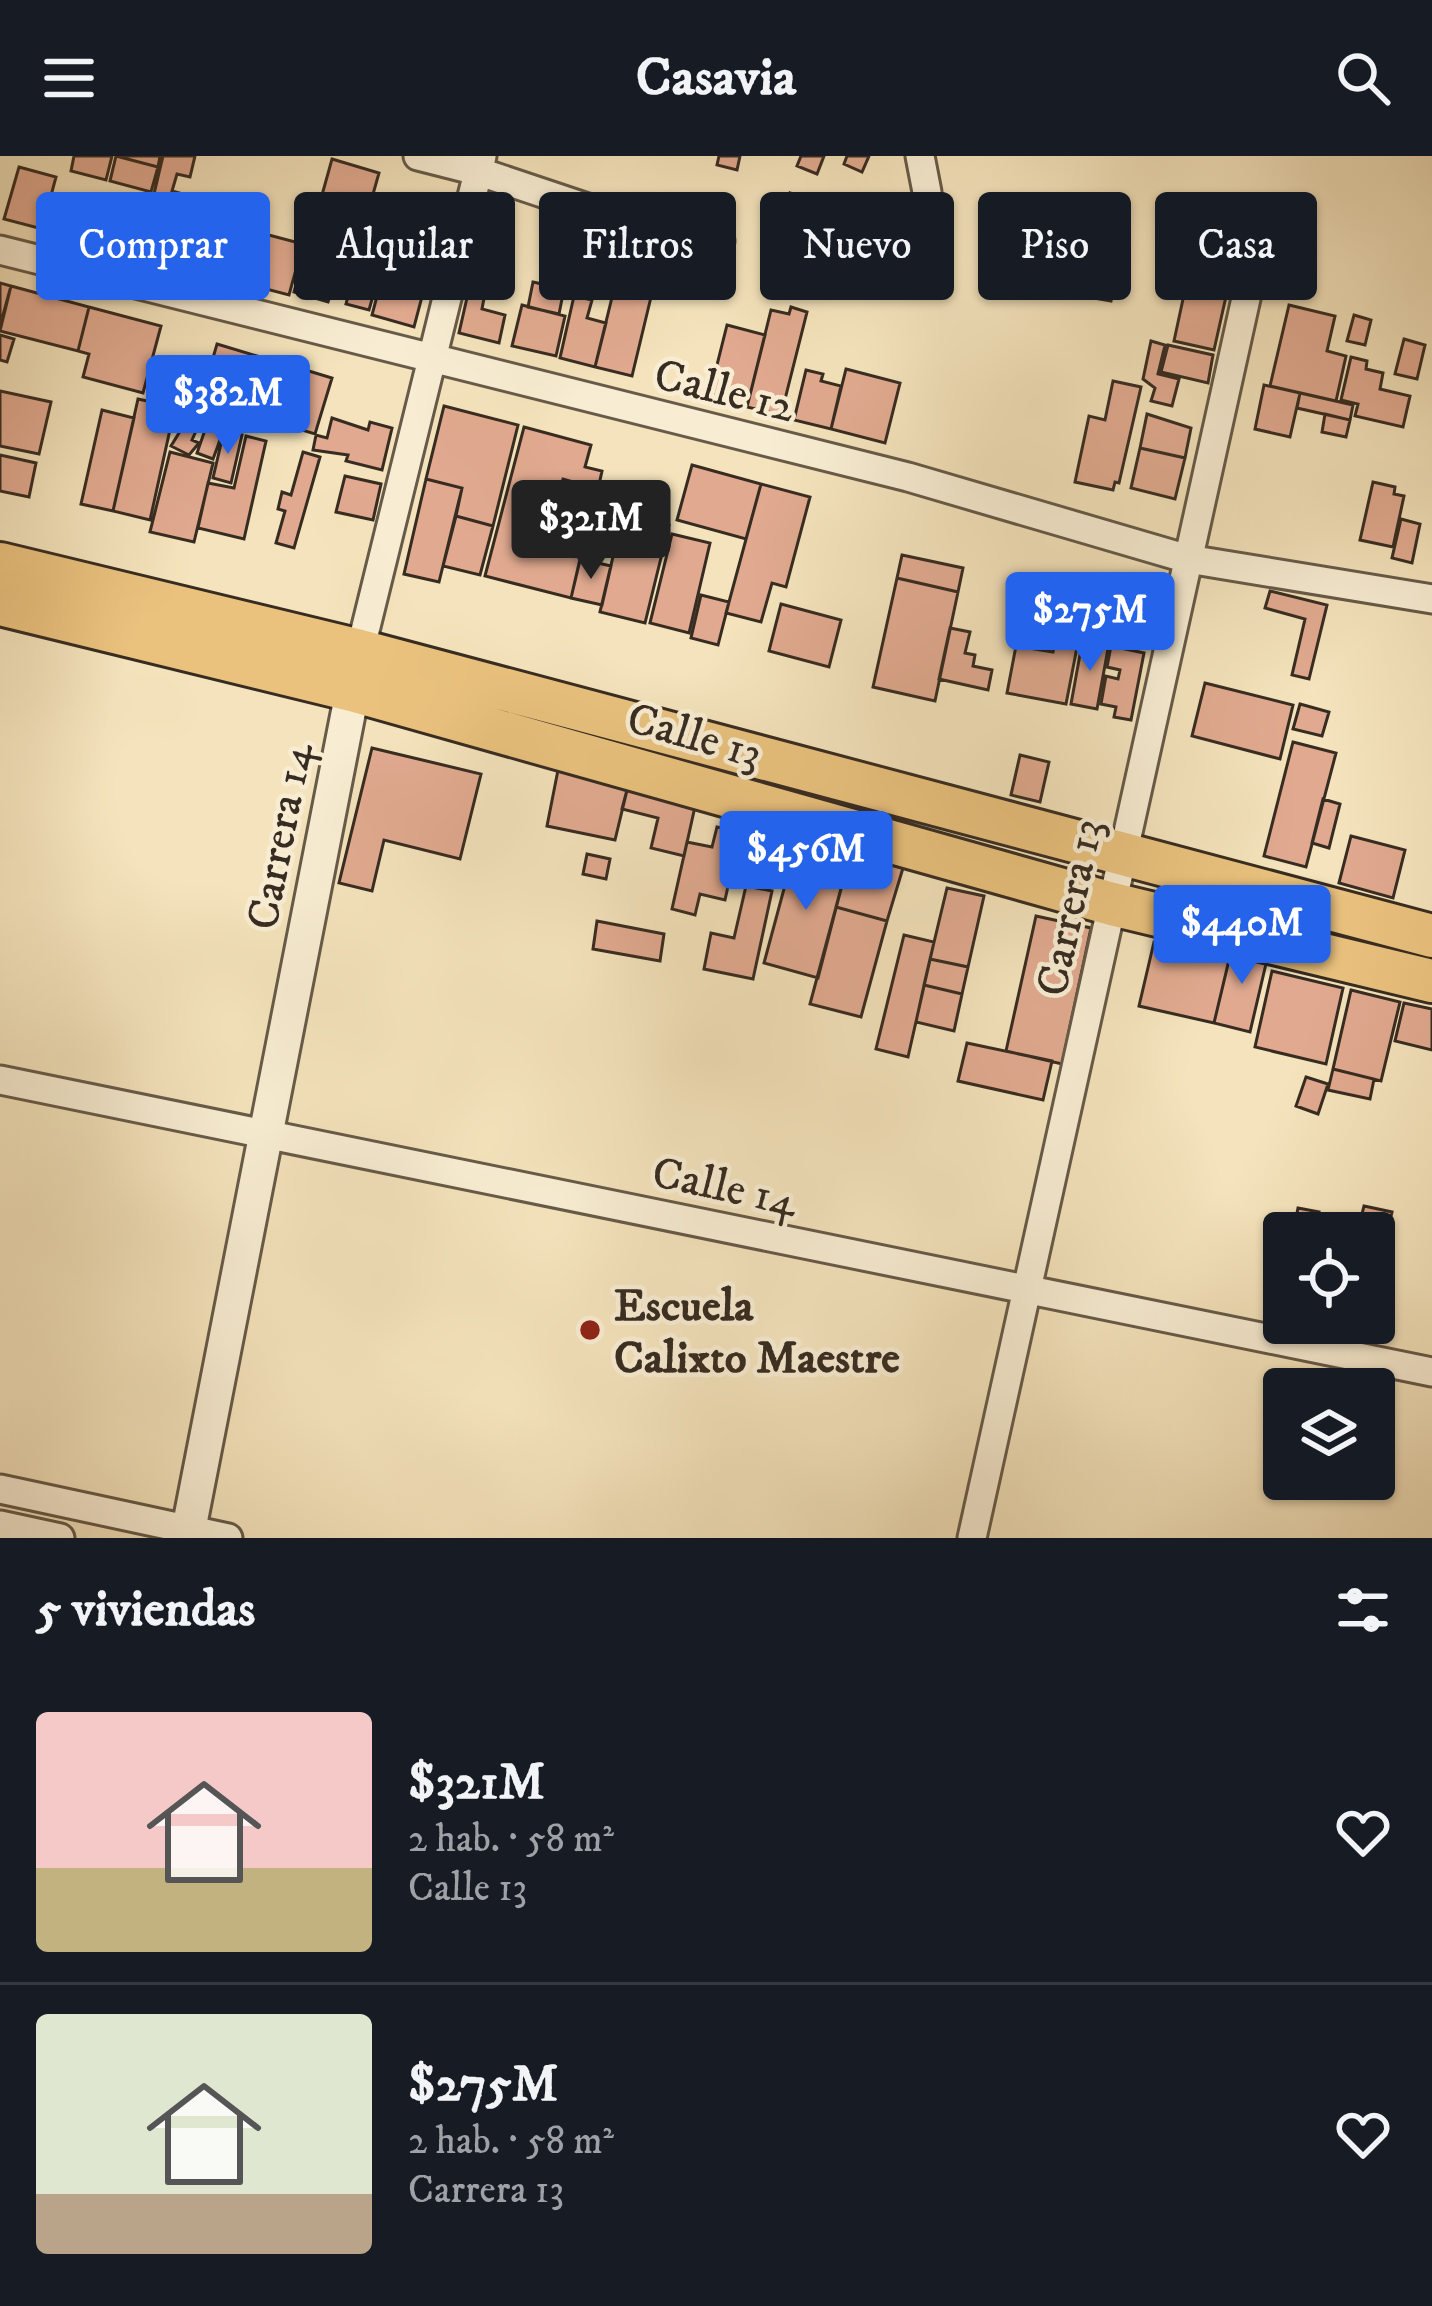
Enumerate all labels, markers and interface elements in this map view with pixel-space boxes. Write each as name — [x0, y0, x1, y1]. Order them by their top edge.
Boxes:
icon: menu — [36, 45, 102, 111]
text: Casavia — [636, 45, 796, 112]
icon: search — [1330, 45, 1396, 111]
chip: Comprar — [36, 192, 270, 300]
chip: Alquilar — [294, 192, 515, 300]
chip: Filtros — [539, 192, 736, 300]
chip: Nuevo — [760, 192, 954, 300]
chip: Piso — [978, 192, 1131, 300]
chip: Casa — [1155, 192, 1317, 300]
street label: Calle 12 — [648, 347, 800, 436]
pin: $382M — [144, 355, 312, 457]
text: $382M — [173, 369, 283, 418]
pin: $321M — [507, 480, 675, 582]
text: $321M — [539, 494, 643, 543]
pin: $275M — [1006, 572, 1174, 674]
text: $275M — [1033, 586, 1147, 635]
street label: Calle 13 — [620, 691, 768, 783]
street label: Carrera 14 — [235, 737, 327, 935]
pin: $456M — [722, 811, 890, 913]
street label: Carrera 13 — [1025, 814, 1117, 1001]
text: $456M — [747, 825, 865, 874]
pin: $440M — [1158, 885, 1326, 987]
text: $440M — [1181, 899, 1303, 948]
street label: Calle 14 — [647, 1145, 803, 1231]
map controls — [1263, 1212, 1395, 1500]
button: locate — [1263, 1212, 1395, 1344]
place label: Escuela Calixto Maestre — [614, 1279, 900, 1387]
marker: Escuela Calixto Maestre — [577, 1317, 603, 1343]
button: layers — [1263, 1368, 1395, 1500]
icon: filters — [1330, 1577, 1396, 1643]
text: 5 viviendas — [36, 1578, 255, 1642]
text: $321M — [408, 1751, 545, 1815]
icon: home — [132, 1760, 276, 1904]
icon: heart — [1330, 1799, 1396, 1865]
text: 2 hab. · 58 m² — [408, 1815, 614, 1864]
text: Calle 13 — [408, 1864, 527, 1913]
text: $275M — [408, 2053, 558, 2117]
icon: home — [132, 2062, 276, 2206]
icon: heart — [1330, 2101, 1396, 2167]
text: 2 hab. · 58 m² — [408, 2117, 614, 2166]
text: Carrera 13 — [408, 2166, 564, 2215]

